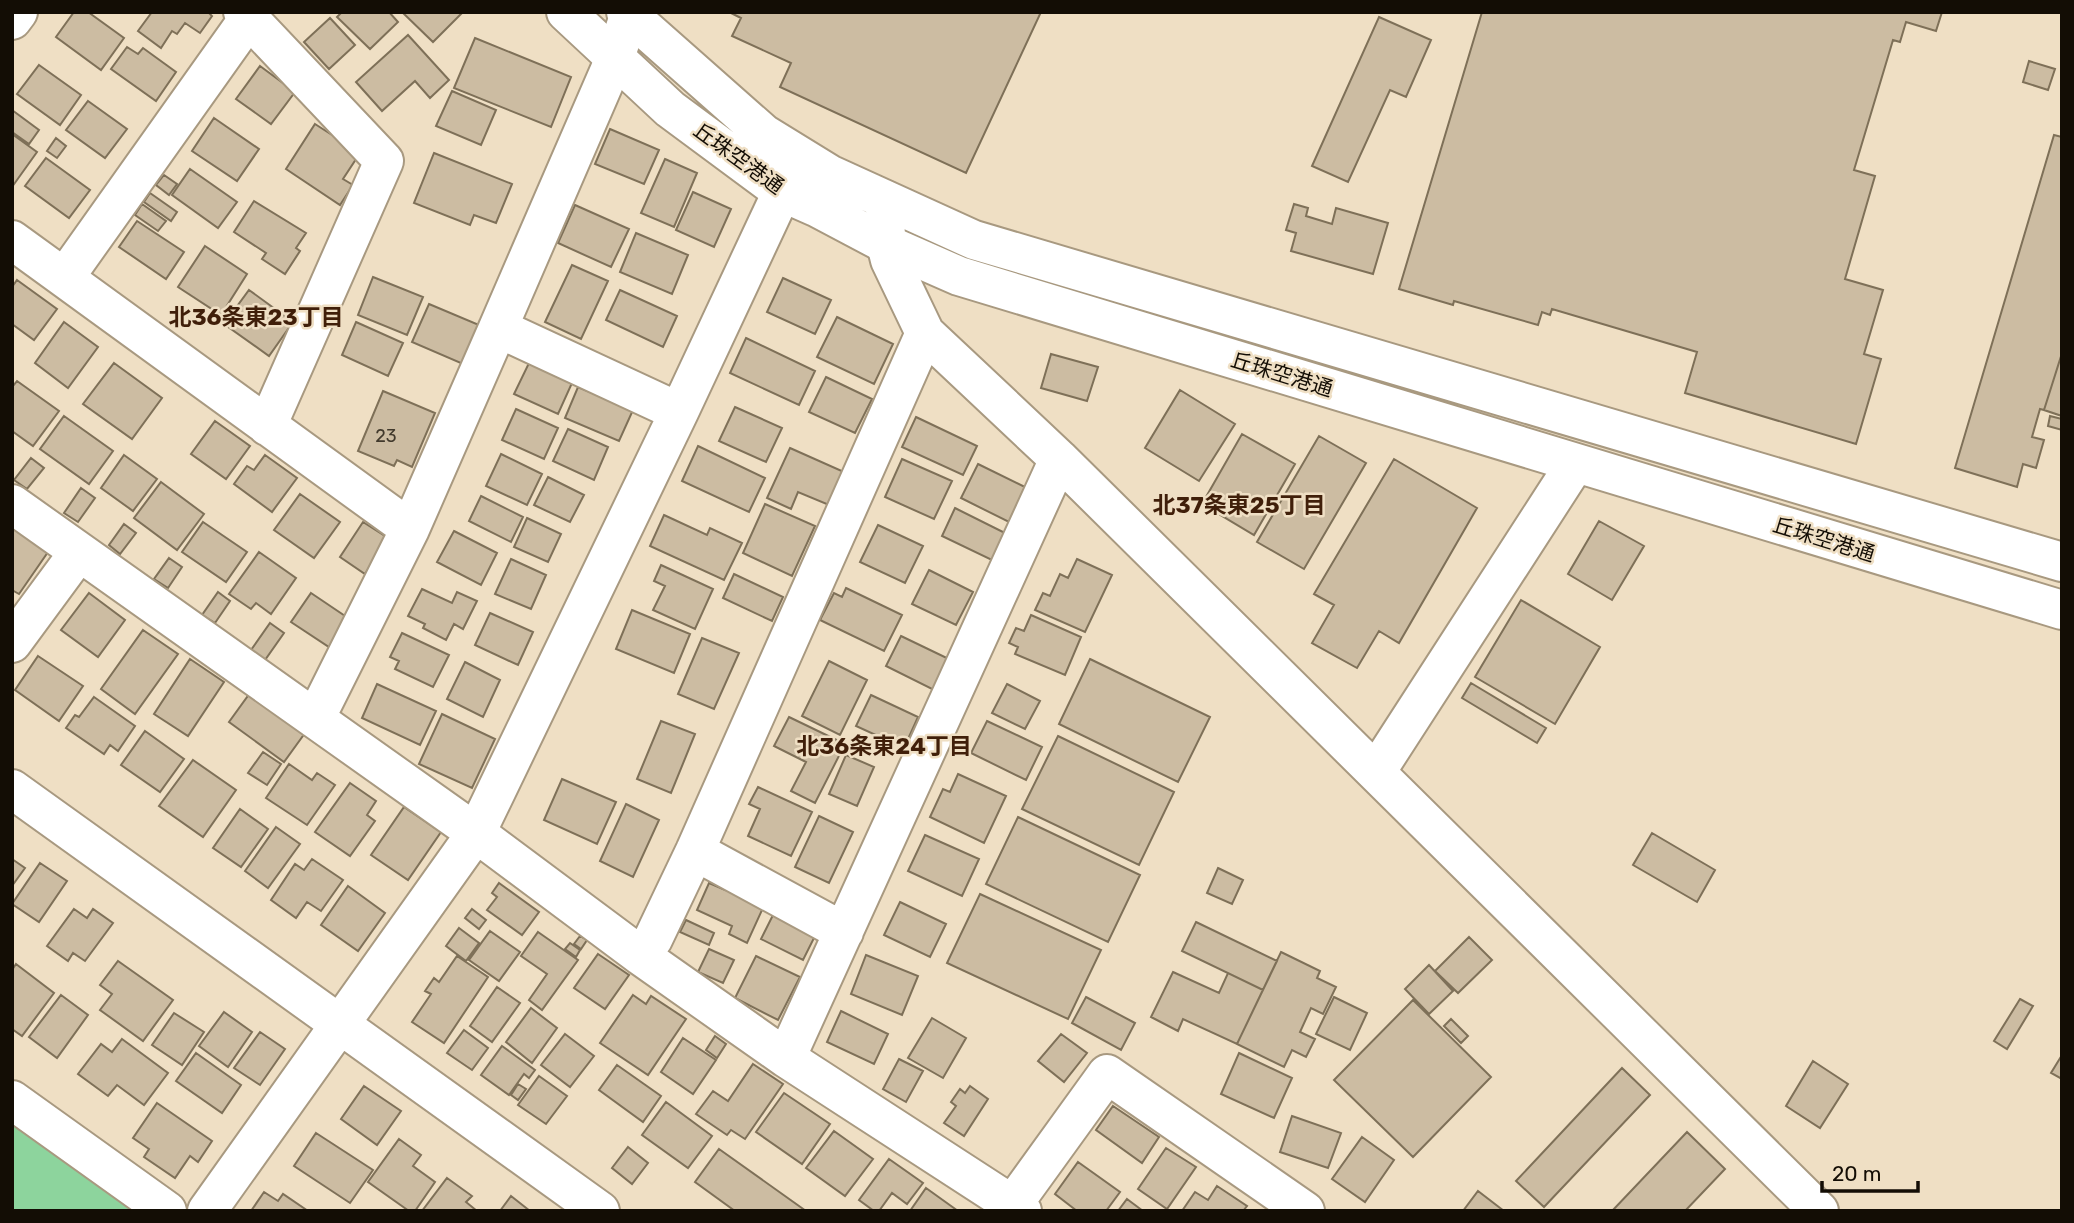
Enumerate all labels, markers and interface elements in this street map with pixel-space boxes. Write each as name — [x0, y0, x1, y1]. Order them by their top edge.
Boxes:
street label: 丘珠空港通 — [689, 117, 789, 199]
district label: 北36条東23丁目 — [168, 303, 344, 331]
street label: 丘珠空港通 — [1228, 347, 1336, 401]
house number: 23 — [375, 425, 397, 447]
district label: 北37条東25丁目 — [1152, 491, 1326, 519]
street label: 丘珠空港通 — [1770, 512, 1878, 566]
district label: 北36条東24丁目 — [796, 732, 972, 760]
scale bar — [1822, 1150, 1918, 1194]
text: 20 m — [1832, 1161, 1881, 1186]

